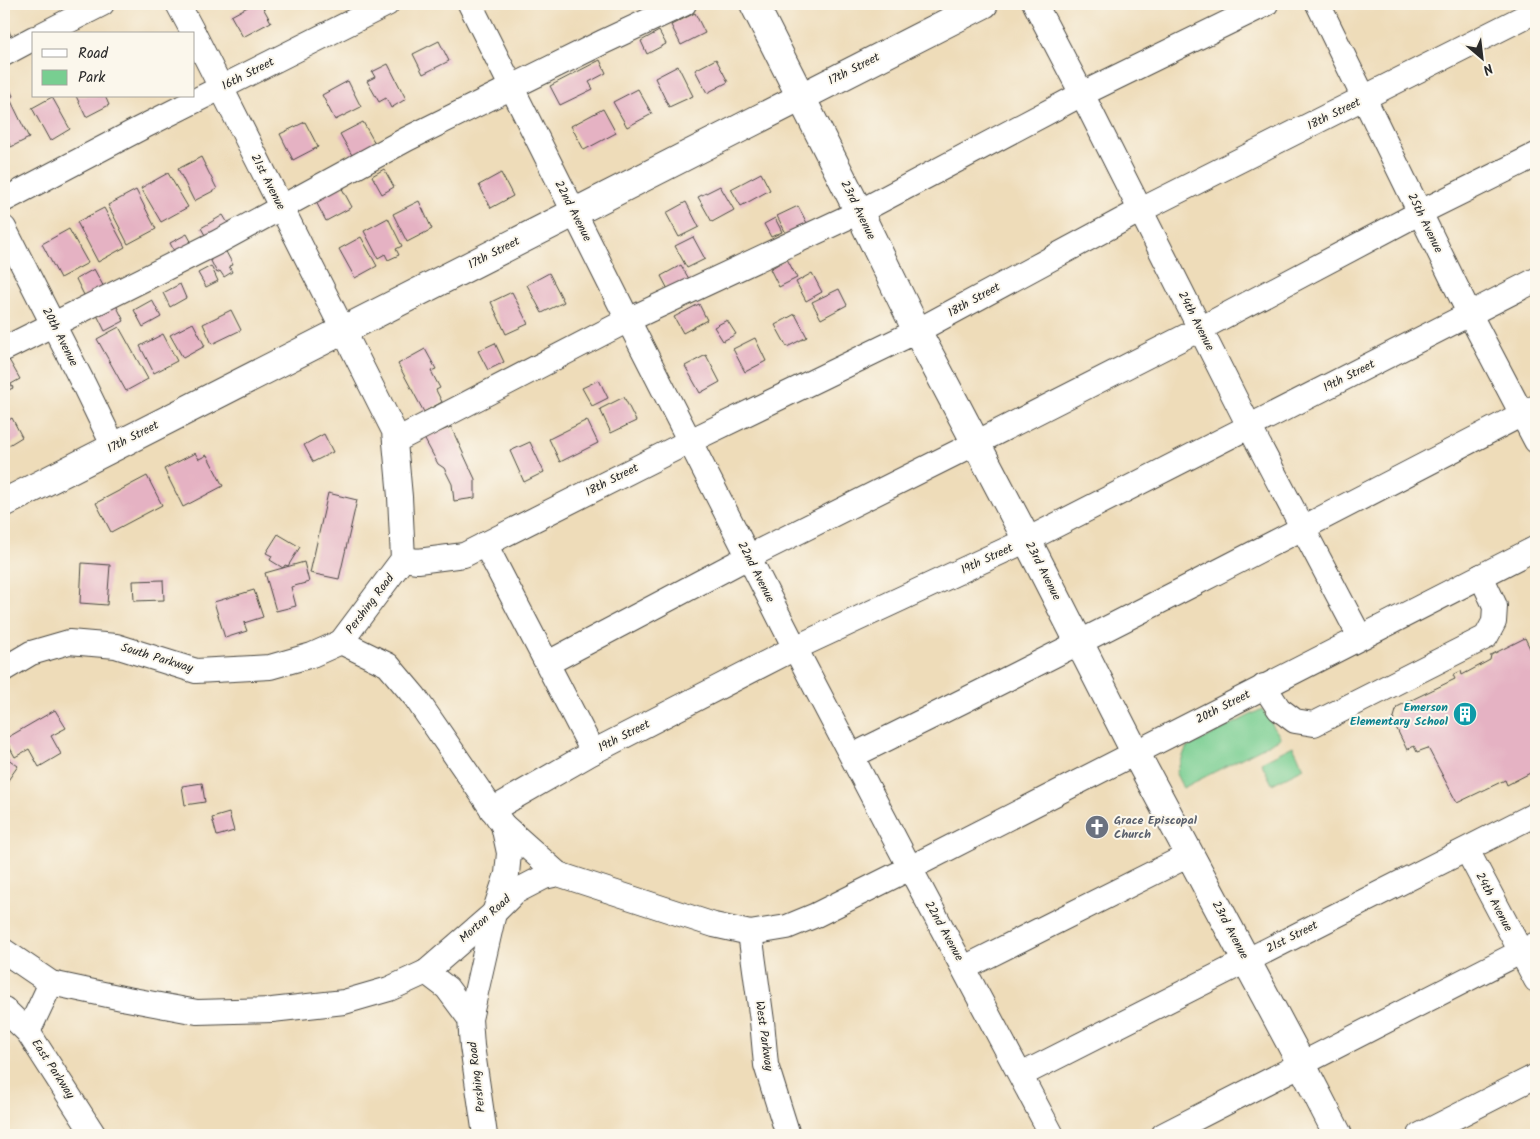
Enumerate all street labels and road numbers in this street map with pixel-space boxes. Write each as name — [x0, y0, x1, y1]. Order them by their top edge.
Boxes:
street label: 17th Street — [825, 48, 883, 90]
street label: 16th Street — [218, 52, 278, 95]
street label: 18th Street — [1304, 93, 1364, 135]
street label: 21st Avenue — [246, 151, 291, 214]
street label: 22nd Avenue — [549, 177, 597, 245]
street label: 23rd Avenue — [835, 177, 881, 243]
street label: 25th Avenue — [1402, 190, 1448, 257]
street label: 17th Street — [465, 232, 523, 274]
street label: 18th Street — [944, 278, 1004, 322]
street label: 24th Avenue — [1173, 288, 1219, 355]
street label: 20th Avenue — [37, 304, 83, 370]
street label: 19th Street — [1320, 355, 1379, 397]
street label: 17th Street — [104, 416, 162, 458]
street label: 18th Street — [582, 458, 642, 501]
street label: 22nd Avenue — [732, 538, 780, 606]
street label: 19th Street — [958, 538, 1017, 579]
street label: 23rd Avenue — [1020, 538, 1066, 604]
street label: Pershing Road — [341, 569, 400, 638]
street label: South Parkway — [119, 638, 196, 678]
street label: 20th Street — [1192, 685, 1254, 729]
street label: 19th Street — [595, 715, 654, 757]
street label: 24th Avenue — [1470, 869, 1518, 936]
street label: Morton Road — [455, 890, 516, 948]
street label: 22nd Avenue — [920, 897, 969, 965]
street label: 23rd Avenue — [1207, 897, 1254, 963]
street label: 21st Street — [1263, 916, 1321, 958]
street label: West Parkway — [750, 1000, 778, 1073]
street label: East Parkway — [26, 1035, 80, 1103]
street label: Pershing Road — [463, 1039, 491, 1114]

